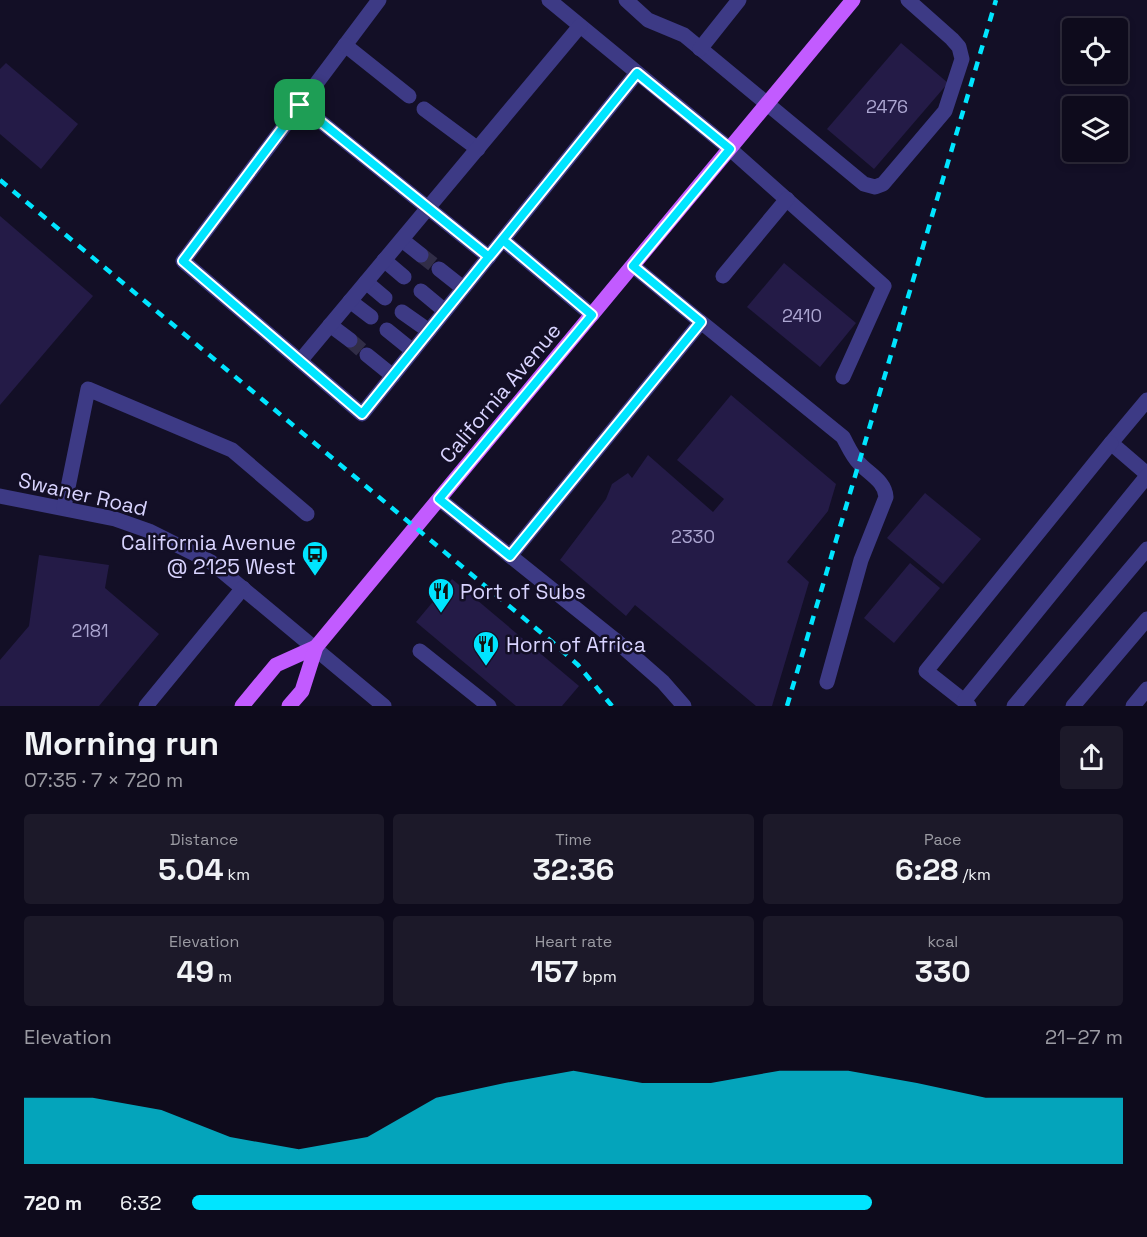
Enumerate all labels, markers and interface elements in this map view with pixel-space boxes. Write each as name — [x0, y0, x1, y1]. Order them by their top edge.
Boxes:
map controls — [1062, 18, 1128, 162]
button: locate — [1062, 18, 1128, 84]
pin — [274, 79, 325, 130]
icon: arrive — [283, 88, 316, 121]
house number: 2476 — [866, 95, 908, 118]
button: layers — [1062, 96, 1128, 162]
house number: 2410 — [782, 304, 822, 327]
street label: California Avenue — [433, 317, 567, 469]
street label: Swaner Road — [16, 466, 150, 522]
house number: 2330 — [671, 525, 715, 548]
place label: California Avenue @ 2125 West — [121, 529, 296, 580]
bus stop icon: California Avenue @ 2125 West — [300, 539, 330, 577]
restaurant icon: Port of Subs — [426, 576, 456, 614]
place label: Port of Subs — [460, 578, 586, 605]
house number: 2181 — [71, 619, 109, 642]
restaurant icon: Horn of Africa — [471, 629, 501, 667]
place label: Horn of Africa — [506, 631, 646, 658]
text: Morning run — [24, 723, 219, 765]
button: share — [1060, 726, 1123, 789]
text: 07:35 · 7 × 720 m — [24, 767, 183, 793]
text: Distance — [170, 829, 238, 850]
text: Time — [555, 829, 592, 850]
text: Pace — [924, 829, 962, 850]
text: 5.04 — [158, 850, 223, 889]
text: 32:36 — [533, 850, 614, 889]
text: 6:28 — [895, 850, 958, 889]
text: km — [223, 864, 250, 885]
text: /km — [958, 864, 991, 885]
text: Elevation — [169, 931, 239, 952]
text: Heart rate — [535, 931, 612, 952]
text: kcal — [927, 931, 958, 952]
text: 49 — [176, 952, 214, 991]
text: 157 — [530, 952, 578, 991]
text: 330 — [915, 952, 971, 991]
text: m — [214, 966, 232, 987]
text: bpm — [578, 966, 617, 987]
text: Elevation — [24, 1024, 112, 1050]
text: 21–27 m — [1045, 1024, 1123, 1050]
text: 720 m — [24, 1190, 82, 1216]
text: 6:32 — [120, 1190, 161, 1216]

